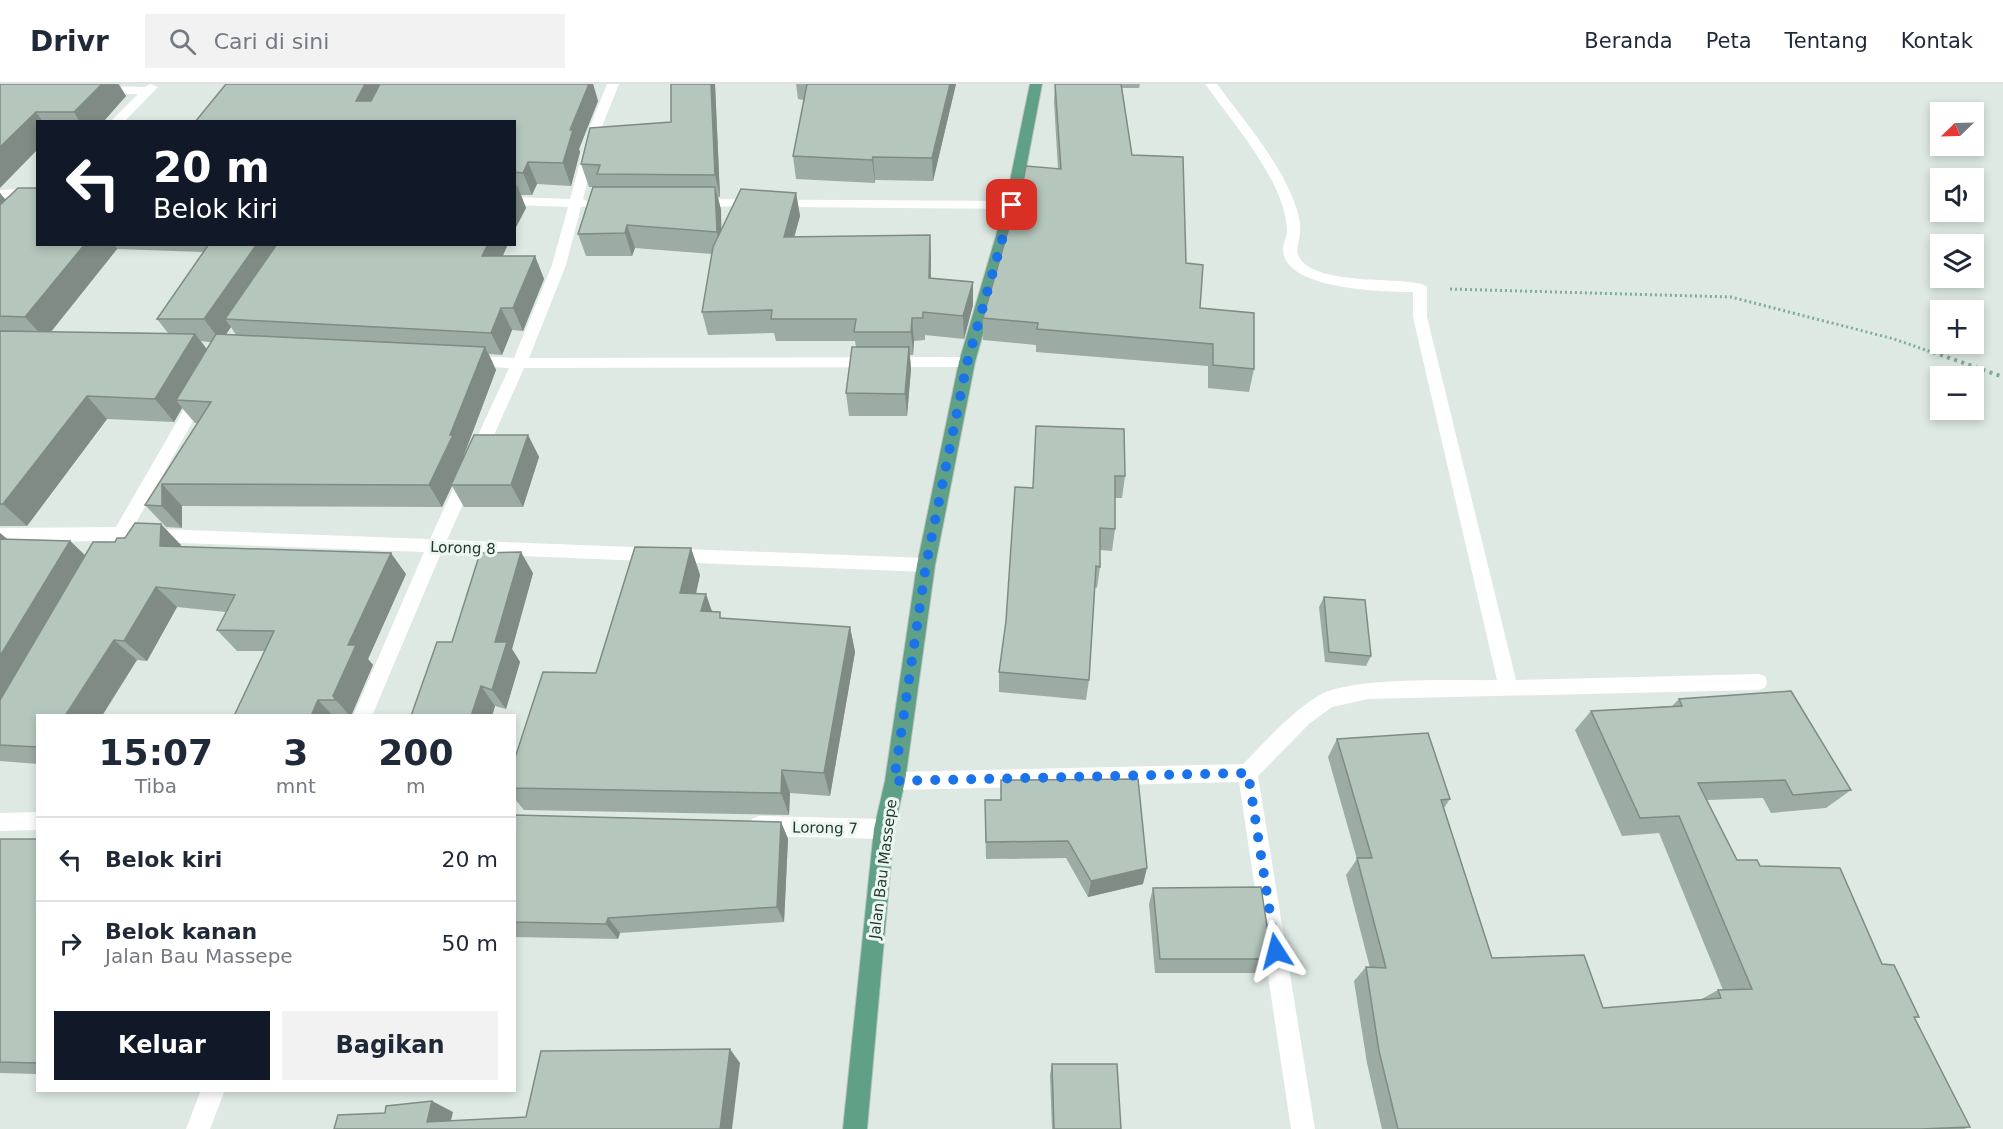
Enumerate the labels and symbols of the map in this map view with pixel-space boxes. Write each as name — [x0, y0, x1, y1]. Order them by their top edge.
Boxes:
north arrow — [1930, 102, 1984, 156]
pin — [986, 179, 1037, 230]
street label: Lorong 8 — [430, 538, 496, 558]
street label: Jalan Bau Massepe — [865, 798, 901, 941]
street label: Lorong 7 — [792, 818, 858, 838]
position arrow — [1244, 919, 1308, 983]

